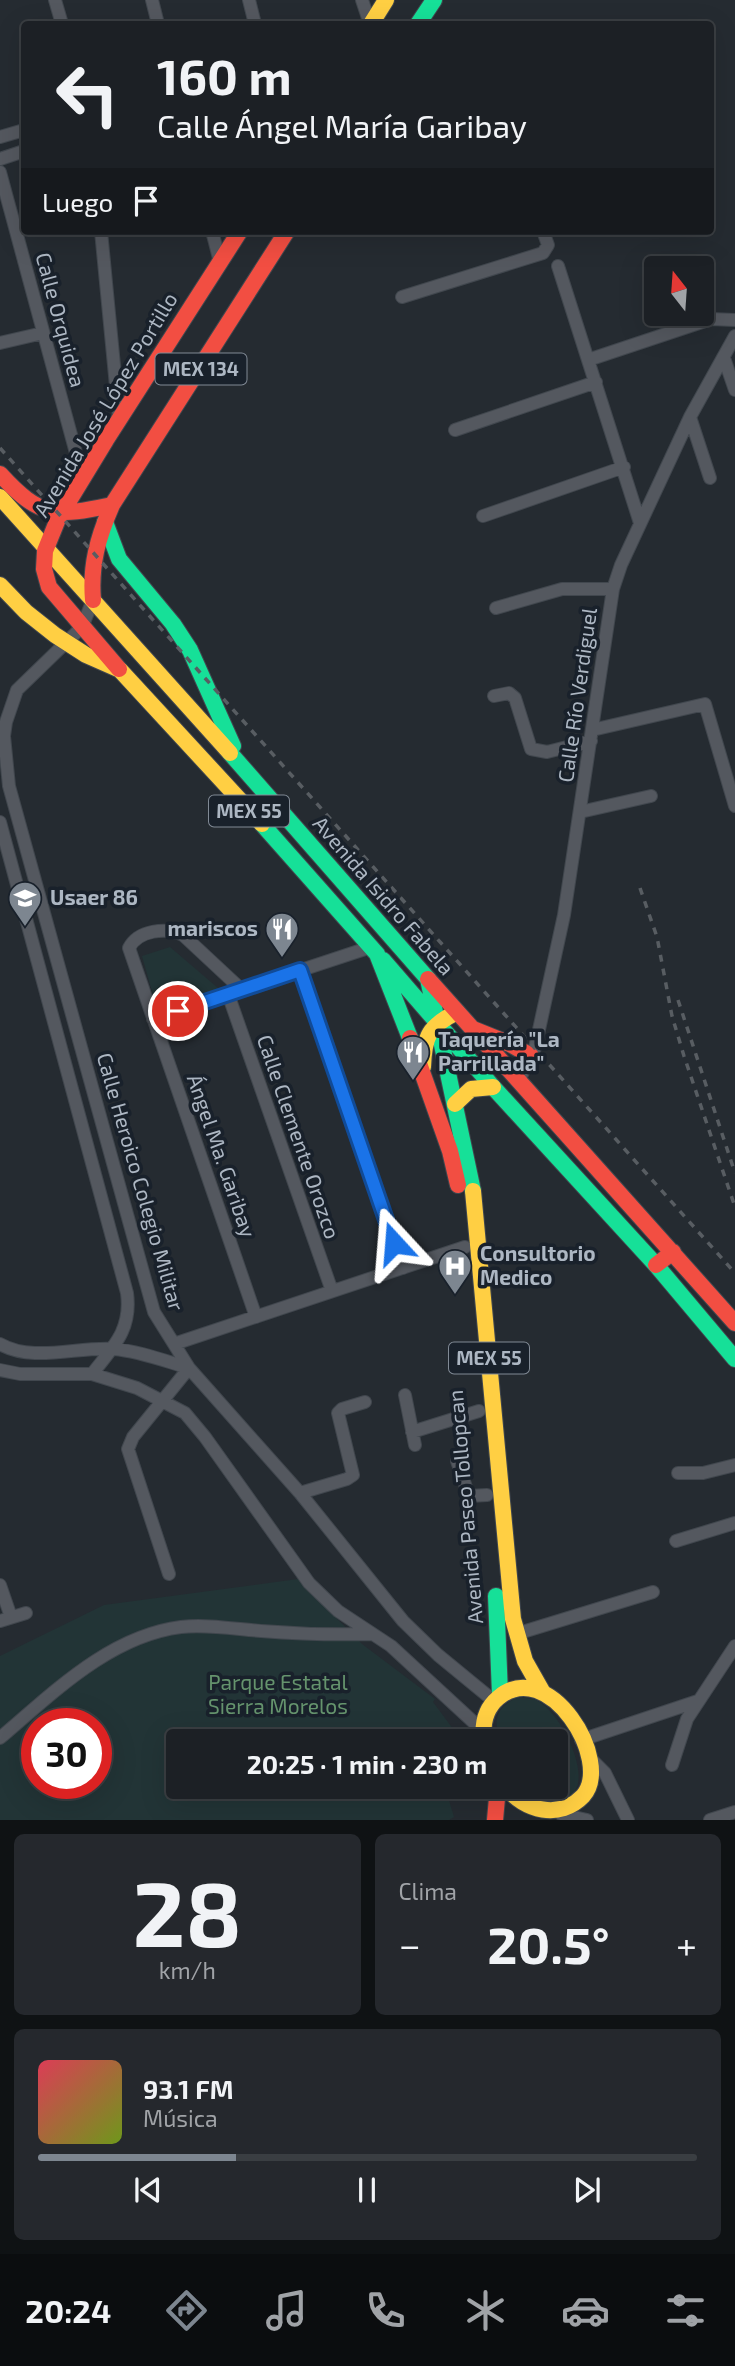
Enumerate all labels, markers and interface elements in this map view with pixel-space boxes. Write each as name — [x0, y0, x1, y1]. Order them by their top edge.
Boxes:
text: 160 m — [157, 46, 292, 105]
icon: left — [42, 49, 133, 140]
text: Calle Ángel María Garibay — [157, 106, 527, 144]
icon: arrive — [127, 182, 165, 220]
text: Luego — [42, 186, 113, 217]
street label: Calle Orquidea — [31, 250, 91, 390]
north arrow — [644, 256, 714, 326]
map controls — [644, 256, 714, 326]
street label: Avenida José López Portillo — [28, 287, 182, 521]
road number: MEX 134 — [156, 354, 246, 384]
street label: Calle Río Verdiguel — [552, 605, 601, 784]
road number: MEX 55 — [209, 796, 289, 826]
street label: Avenida Isidro Fabela — [308, 811, 460, 979]
school or university icon: Usaer 86 — [6, 879, 44, 928]
place label: Usaer 86 — [50, 884, 138, 909]
restaurant icon: mariscos — [263, 910, 301, 959]
place label: mariscos — [168, 915, 258, 940]
pin — [148, 981, 208, 1041]
icon: arrive — [159, 992, 197, 1030]
place label: Taquería "La Parrillada" — [438, 1026, 560, 1075]
street label: Calle Clemente Orozco — [253, 1031, 346, 1242]
restaurant icon: Taquería "La Parrillada" — [394, 1033, 432, 1082]
street label: Calle Heroico Colegio Militar — [93, 1050, 190, 1314]
street label: Ángel Ma. Garibay — [183, 1071, 262, 1240]
position arrow — [357, 1206, 431, 1280]
place label: Consultorio Medico — [480, 1240, 596, 1289]
hospital icon: Consultorio Medico — [436, 1247, 474, 1296]
road number: MEX 55 — [449, 1342, 529, 1374]
street label: Avenida Paseo Tollopcan — [442, 1389, 487, 1625]
park label: Parque Estatal Sierra Morelos — [208, 1669, 349, 1718]
speed limit sign: 30 — [21, 1708, 112, 1799]
text: 20:25 · 1 min · 230 m — [247, 1748, 487, 1779]
text: 28 — [132, 1856, 242, 1965]
text: Clima — [399, 1877, 457, 1905]
text: 20.5° — [487, 1912, 610, 1974]
text: − — [399, 1921, 421, 1967]
text: + — [676, 1921, 697, 1967]
text: km/h — [159, 1956, 216, 1984]
text: 93.1 FM — [143, 2073, 233, 2104]
text: Música — [143, 2104, 218, 2132]
icon: previous — [129, 2171, 167, 2209]
icon: pause — [348, 2171, 386, 2209]
icon: next — [568, 2171, 606, 2209]
icon: directions — [162, 2286, 211, 2335]
icon: music — [262, 2286, 311, 2335]
icon: phone — [361, 2286, 410, 2335]
icon: climate — [461, 2286, 510, 2335]
icon: car — [561, 2286, 610, 2335]
icon: filters — [661, 2286, 710, 2335]
text: 20:24 — [25, 2291, 111, 2329]

